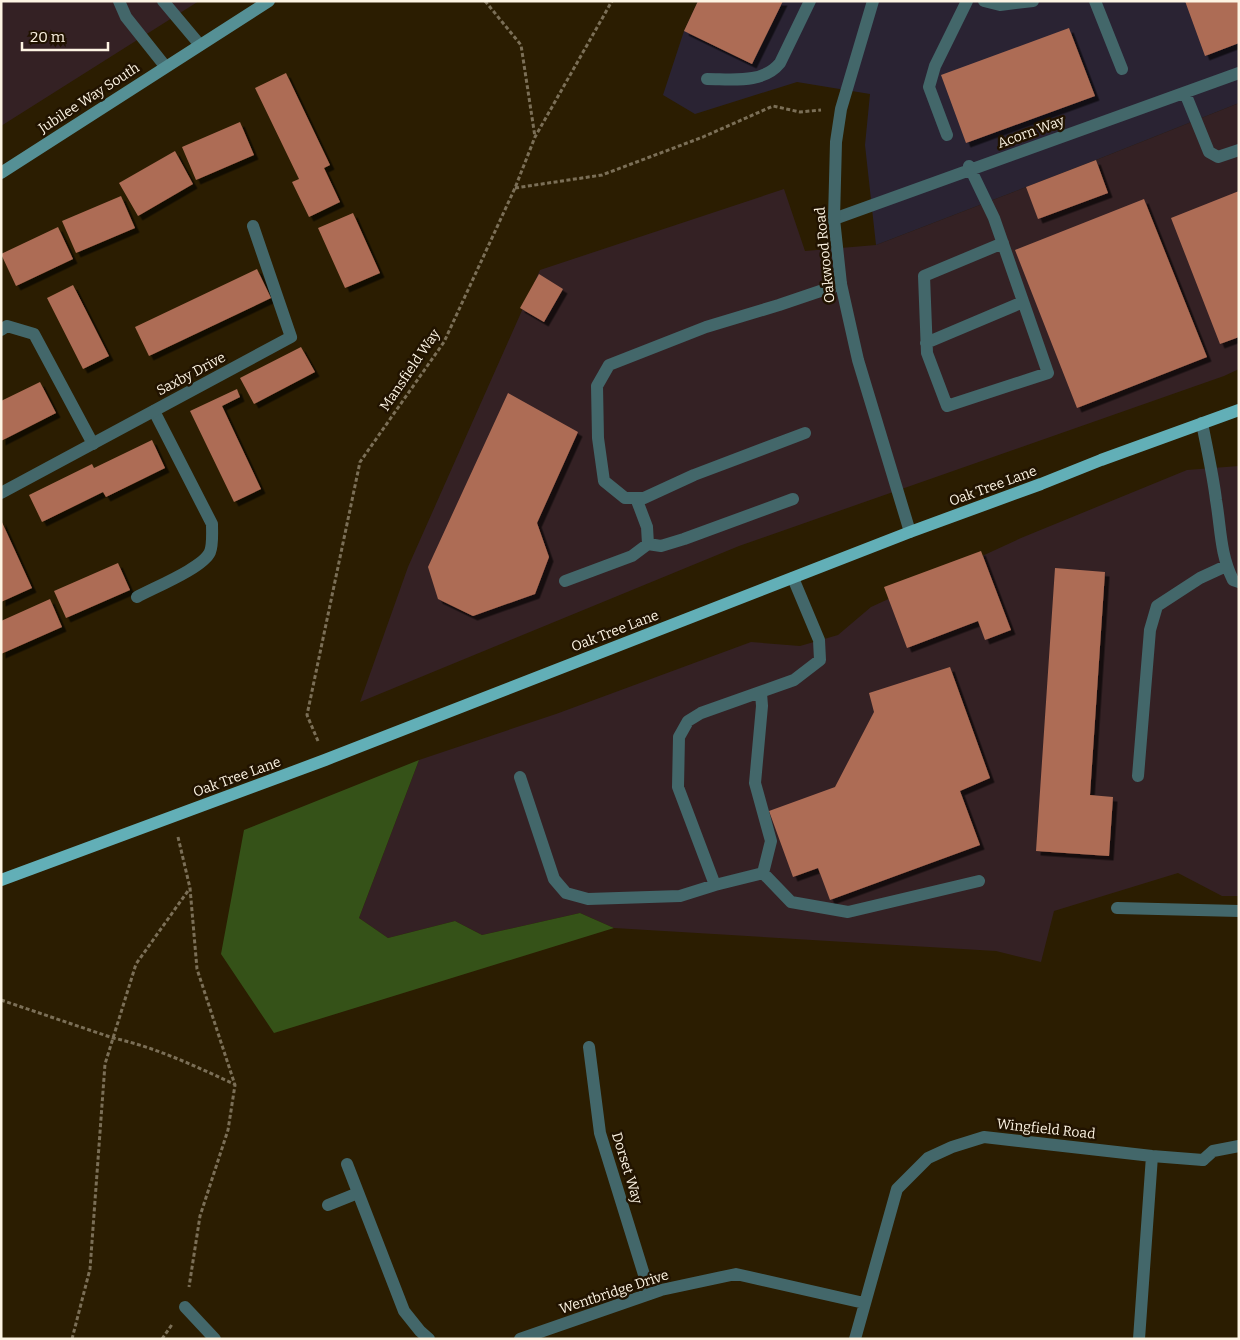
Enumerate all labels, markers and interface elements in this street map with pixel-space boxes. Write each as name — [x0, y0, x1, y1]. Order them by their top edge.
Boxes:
scale bar — [22, 20, 109, 52]
text: 20 m — [30, 28, 66, 46]
street label: Jubilee Way South — [35, 59, 143, 137]
street label: Acorn Way — [995, 112, 1067, 152]
street label: Oakwood Road — [811, 206, 839, 304]
street label: Mansfield Way — [376, 325, 444, 414]
street label: Saxby Drive — [154, 349, 228, 399]
street label: Oak Tree Lane — [947, 462, 1039, 510]
street label: Oak Tree Lane — [569, 607, 661, 655]
street label: Oak Tree Lane — [191, 753, 283, 801]
street label: Wingfield Road — [996, 1115, 1096, 1143]
street label: Dorset Way — [608, 1130, 646, 1206]
street label: Wentbridge Drive — [557, 1266, 671, 1318]

